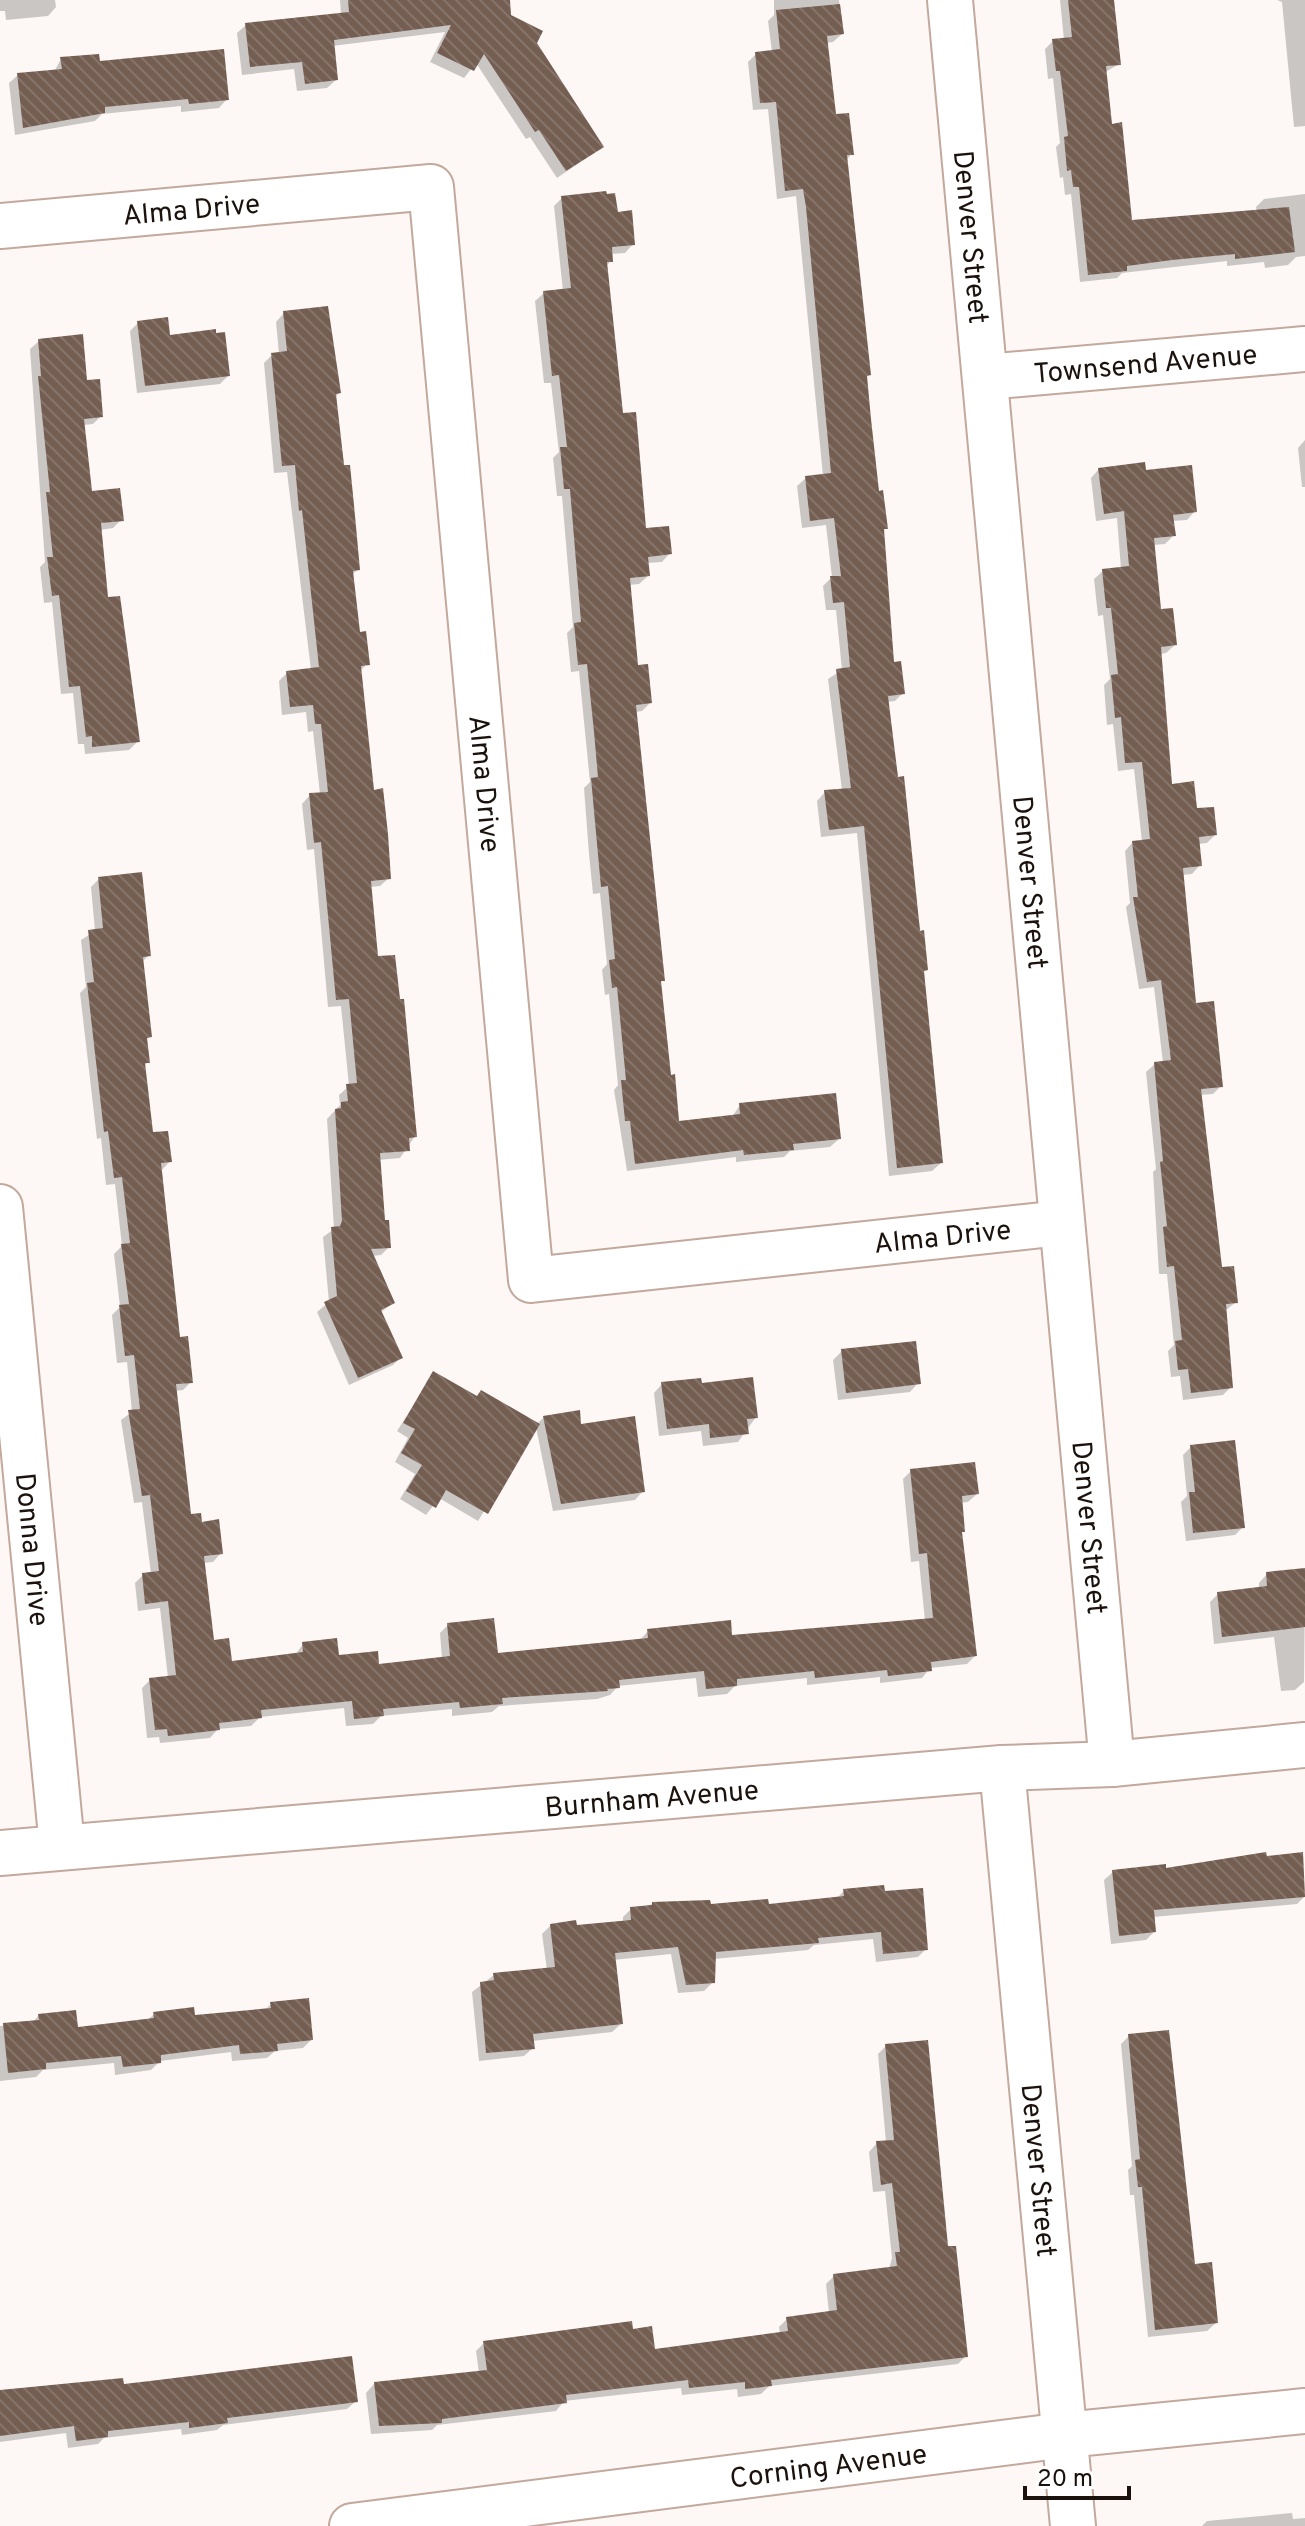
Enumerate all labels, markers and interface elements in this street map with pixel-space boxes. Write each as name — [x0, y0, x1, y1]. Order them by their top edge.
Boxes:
street label: Denver Street — [943, 149, 995, 326]
street label: Alma Drive — [121, 188, 262, 236]
street label: Townsend Avenue — [1032, 338, 1259, 394]
street label: Alma Drive — [458, 714, 507, 854]
street label: Denver Street — [1002, 794, 1054, 971]
street label: Alma Drive — [872, 1213, 1013, 1264]
street label: Denver Street — [1061, 1440, 1113, 1616]
street label: Donna Drive — [5, 1471, 56, 1628]
street label: Burnham Avenue — [543, 1774, 760, 1828]
street label: Denver Street — [1011, 2082, 1063, 2259]
street label: Corning Avenue — [728, 2438, 929, 2499]
scale bar — [1025, 2450, 1129, 2500]
text: 20 m — [1037, 2465, 1093, 2495]

